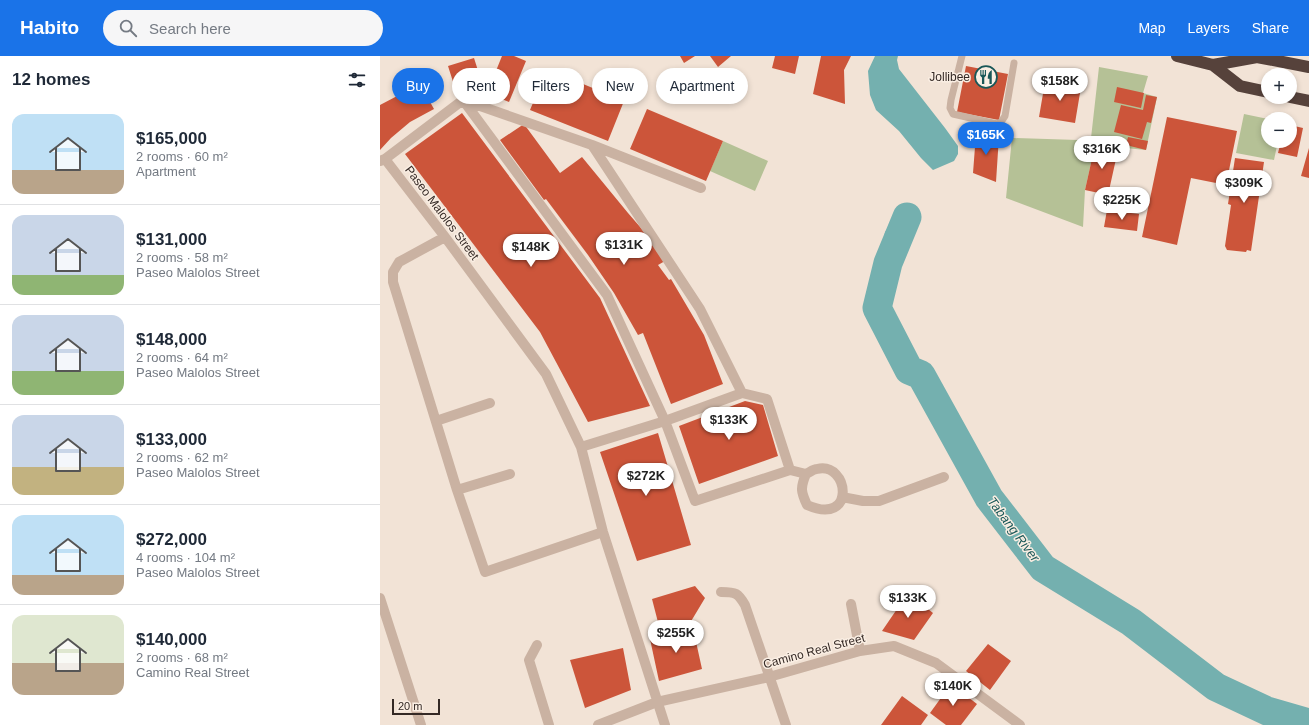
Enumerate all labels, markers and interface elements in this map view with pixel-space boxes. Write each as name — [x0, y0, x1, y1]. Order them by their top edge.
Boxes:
search box — [103, 10, 383, 46]
text: Habito — [20, 17, 79, 38]
icon: search — [117, 17, 139, 39]
text: Search here — [149, 20, 231, 37]
text: Map — [1138, 20, 1166, 36]
text: Layers — [1188, 20, 1230, 36]
text: Share — [1252, 20, 1289, 36]
restaurant icon: Jollibee — [973, 64, 999, 90]
chip: Buy — [392, 68, 444, 104]
chip: Rent — [452, 68, 510, 104]
chip: Filters — [518, 68, 584, 104]
chip: New — [592, 68, 648, 104]
chip: Apartment — [656, 68, 748, 104]
pin: $158K — [1032, 68, 1088, 102]
map controls — [1261, 68, 1297, 148]
button: + — [1261, 68, 1297, 104]
icon: filters — [346, 69, 368, 91]
text: 12 homes — [12, 70, 90, 89]
place label: Jollibee — [929, 70, 970, 84]
text: $158K — [1041, 73, 1079, 88]
button: − — [1261, 112, 1297, 148]
pin: $165K — [958, 122, 1014, 156]
text: $165K — [967, 127, 1005, 142]
text: $165,000 — [136, 129, 207, 148]
icon: home — [44, 130, 92, 178]
pin: $316K — [1074, 136, 1130, 170]
text: $316K — [1083, 141, 1121, 156]
text: 2 rooms · 60 m² — [136, 149, 228, 164]
street label: Paseo Malolos Street — [402, 163, 482, 263]
text: Apartment — [136, 164, 196, 179]
pin: $309K — [1216, 170, 1272, 204]
text: $309K — [1225, 175, 1263, 190]
pin: $225K — [1094, 187, 1150, 221]
text: $225K — [1103, 192, 1141, 207]
text: $131,000 — [136, 230, 207, 249]
icon: home — [44, 231, 92, 279]
pin: $131K — [596, 232, 652, 266]
pin: $148K — [503, 234, 559, 268]
text: $131K — [605, 237, 643, 252]
text: $148K — [512, 239, 550, 254]
text: 2 rooms · 58 m² — [136, 250, 228, 265]
text: Paseo Malolos Street — [136, 265, 260, 280]
text: $148,000 — [136, 330, 207, 349]
icon: home — [44, 331, 92, 379]
text: 2 rooms · 64 m² — [136, 350, 228, 365]
text: Paseo Malolos Street — [136, 365, 260, 380]
pin: $133K — [701, 407, 757, 441]
text: $133K — [710, 412, 748, 427]
text: $133,000 — [136, 430, 207, 449]
icon: home — [44, 431, 92, 479]
text: 2 rooms · 62 m² — [136, 450, 228, 465]
pin: $272K — [618, 463, 674, 497]
text: Paseo Malolos Street — [136, 465, 260, 480]
text: $272K — [627, 468, 665, 483]
water label: Tabang River — [984, 494, 1043, 565]
text: $272,000 — [136, 530, 207, 549]
icon: home — [44, 531, 92, 579]
text: 4 rooms · 104 m² — [136, 550, 235, 565]
text: Paseo Malolos Street — [136, 565, 260, 580]
pin: $133K — [880, 585, 936, 619]
text: $133K — [889, 590, 927, 605]
pin: $255K — [648, 620, 704, 654]
text: $255K — [657, 625, 695, 640]
text: $140,000 — [136, 630, 207, 649]
icon: home — [44, 631, 92, 679]
street label: Camino Real Street — [762, 631, 867, 671]
text: 2 rooms · 68 m² — [136, 650, 228, 665]
text: Camino Real Street — [136, 665, 249, 680]
pin: $140K — [925, 673, 981, 707]
text: $140K — [934, 678, 972, 693]
scale bar — [392, 697, 440, 716]
text: 20 m — [398, 700, 422, 712]

